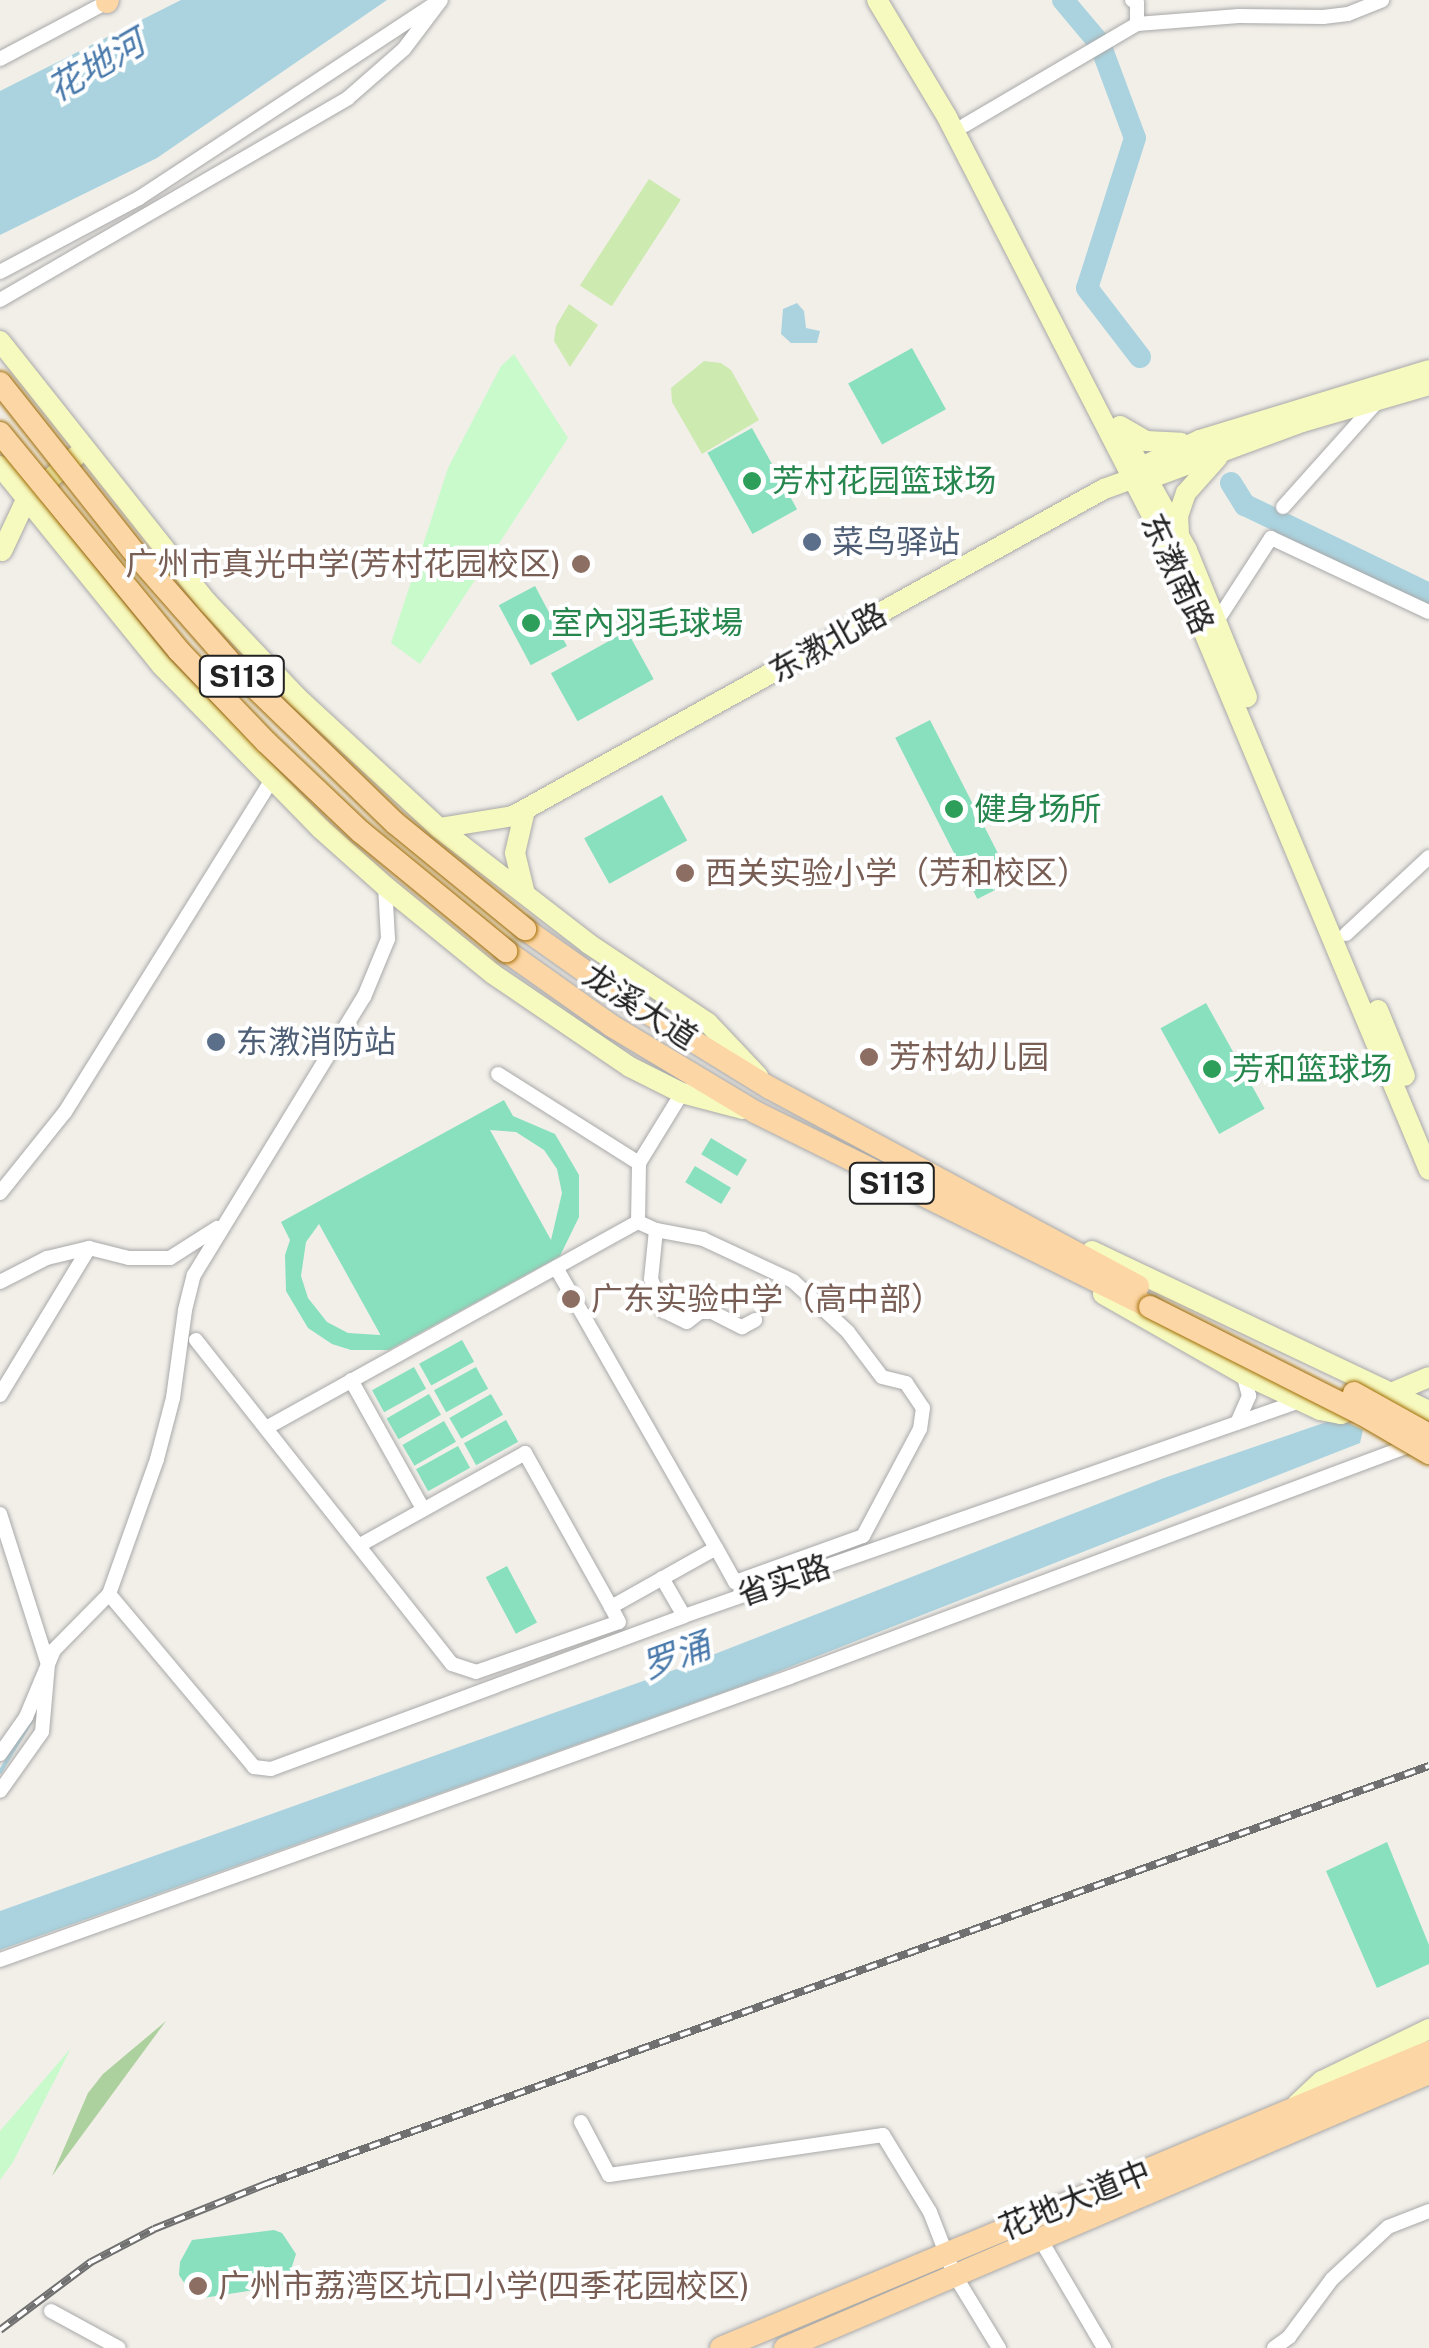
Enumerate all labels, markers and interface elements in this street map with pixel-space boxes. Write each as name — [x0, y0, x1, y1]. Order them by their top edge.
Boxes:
water label: 花地河 — [40, 22, 152, 110]
place label: 芳村花园篮球场 — [772, 462, 996, 500]
marker: 芳村花园篮球场 — [741, 470, 763, 492]
street label: 东漖南路 — [1133, 508, 1221, 640]
place label: 菜鸟驿站 — [832, 523, 960, 561]
marker: 菜鸟驿站 — [801, 531, 823, 553]
place label: 广州市真光中学(芳村花园校区) — [125, 545, 561, 583]
marker: 广州市真光中学(芳村花园校区) — [570, 553, 592, 575]
street label: 东漖北路 — [763, 595, 893, 691]
place label: 室內羽毛球場 — [551, 604, 743, 642]
marker: 室內羽毛球場 — [520, 612, 542, 634]
road number: S113 — [197, 651, 287, 701]
place label: 健身场所 — [974, 790, 1102, 828]
marker: 健身场所 — [943, 798, 965, 820]
place label: 西关实验小学（芳和校区） — [705, 854, 1089, 892]
marker: 西关实验小学（芳和校区） — [674, 862, 696, 884]
street label: 龙溪大道 — [576, 956, 704, 1058]
place label: 东漖消防站 — [236, 1023, 396, 1061]
marker: 东漖消防站 — [205, 1031, 227, 1053]
place label: 芳村幼儿园 — [889, 1038, 1049, 1076]
marker: 芳村幼儿园 — [858, 1046, 880, 1068]
place label: 芳和篮球场 — [1232, 1050, 1392, 1088]
marker: 芳和篮球场 — [1201, 1058, 1223, 1080]
road number: S113 — [847, 1158, 937, 1208]
place label: 广东实验中学（高中部） — [591, 1280, 943, 1318]
marker: 广东实验中学（高中部） — [560, 1288, 582, 1310]
street label: 省实路 — [732, 1547, 836, 1615]
water label: 罗涌 — [636, 1624, 716, 1688]
street label: 花地大道中 — [994, 2152, 1156, 2248]
place label: 广州市荔湾区坑口小学(四季花园校区) — [218, 2267, 750, 2305]
marker: 广州市荔湾区坑口小学(四季花园校区) — [187, 2275, 209, 2297]

